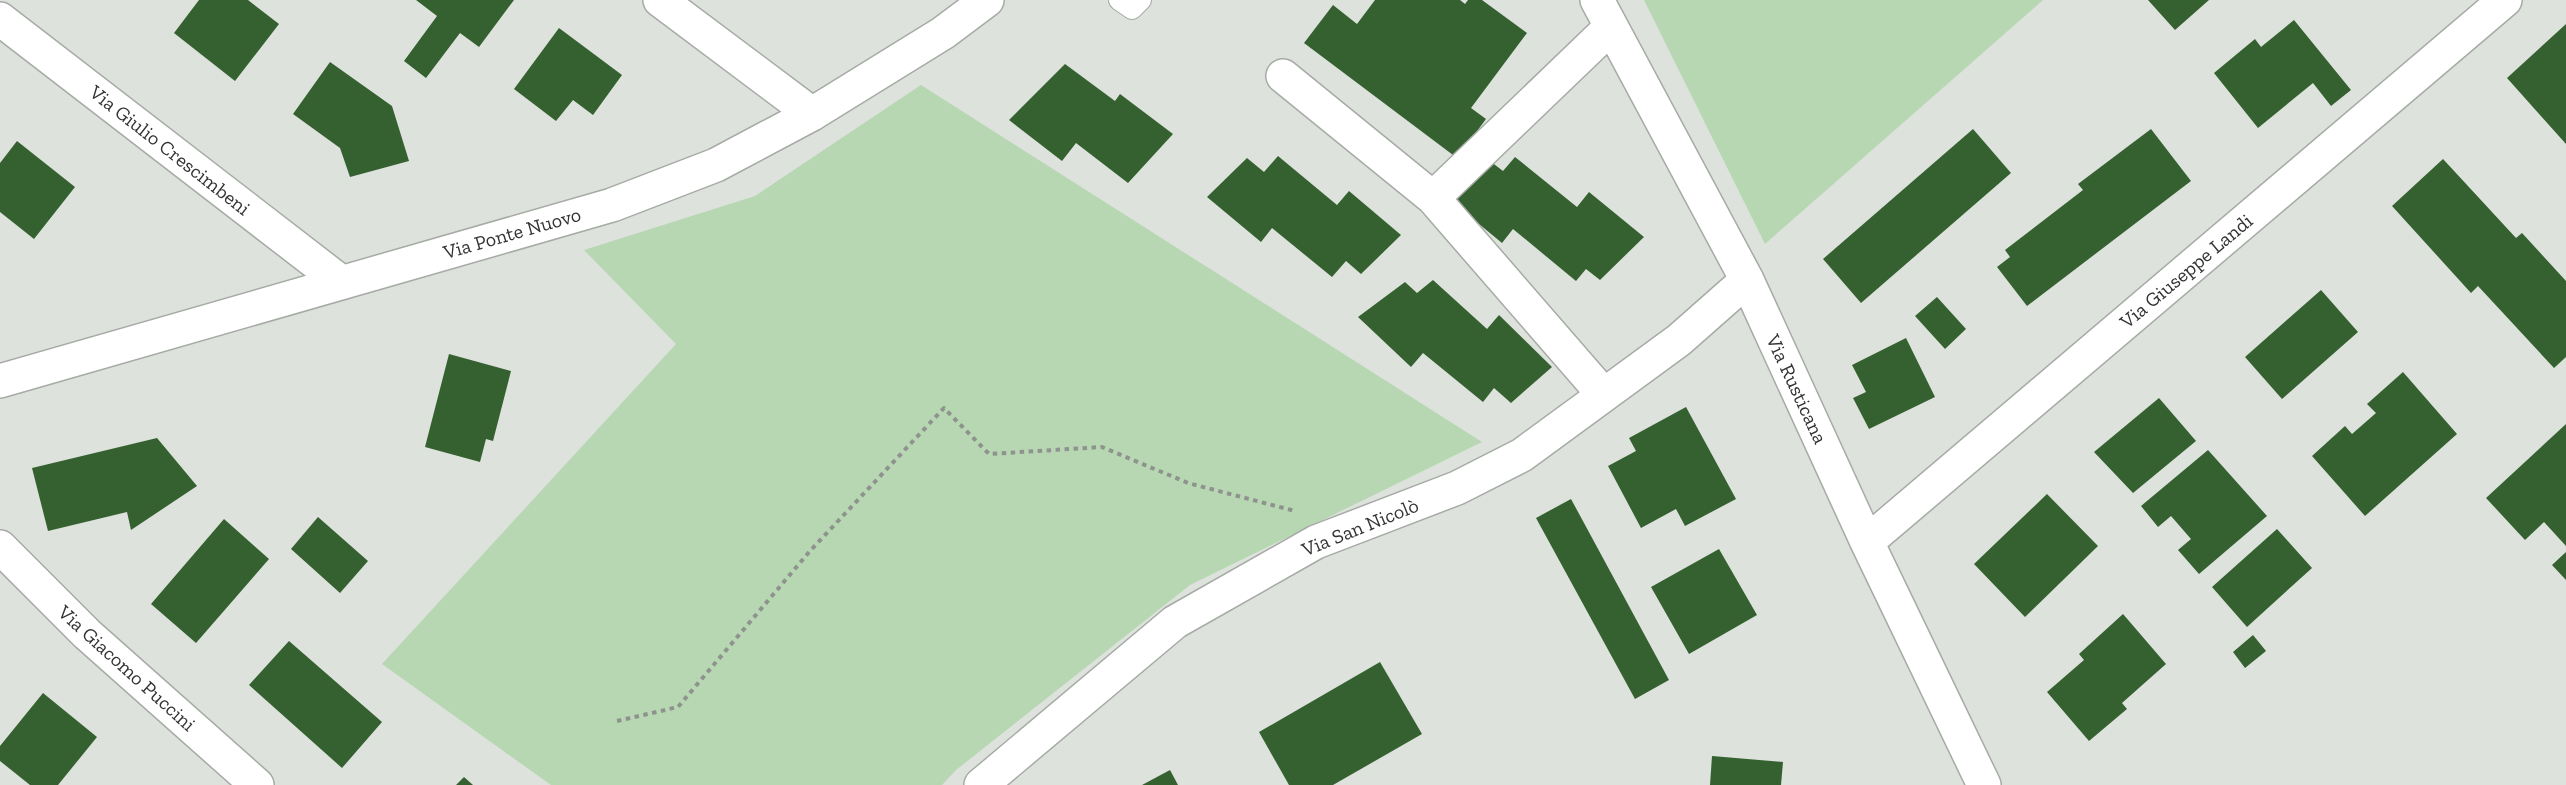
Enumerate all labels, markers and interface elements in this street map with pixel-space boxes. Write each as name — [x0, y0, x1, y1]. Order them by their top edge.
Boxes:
street label: Via Giulio Crescimbeni — [84, 79, 255, 220]
street label: Via Ponte Nuovo — [439, 202, 584, 264]
street label: Via Giuseppe Landi — [2114, 208, 2257, 334]
street label: Via Rusticana — [1761, 330, 1833, 448]
street label: Via San Nicolò — [1297, 493, 1422, 562]
street label: Via Giacomo Puccini — [53, 599, 201, 736]

